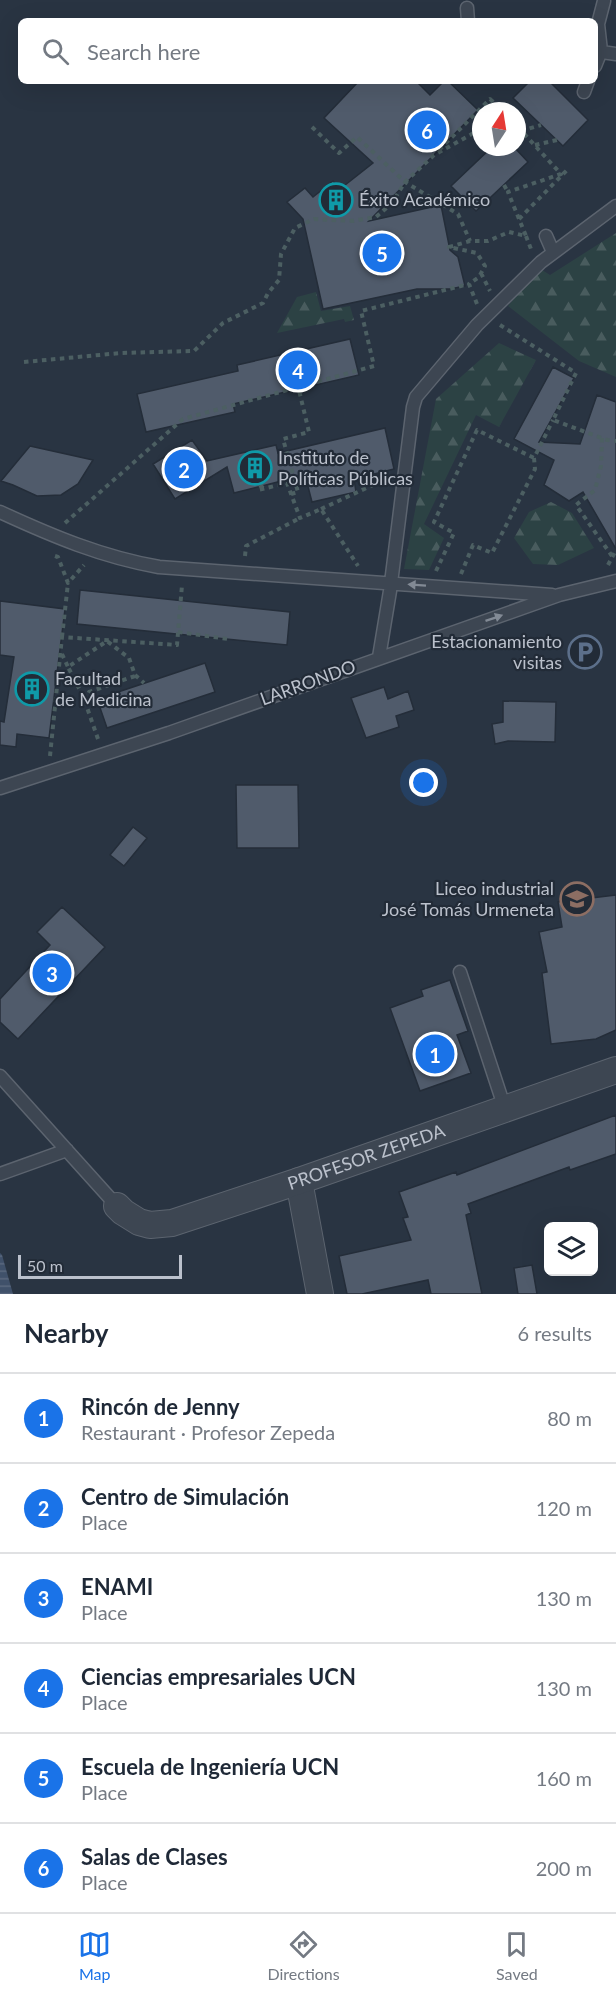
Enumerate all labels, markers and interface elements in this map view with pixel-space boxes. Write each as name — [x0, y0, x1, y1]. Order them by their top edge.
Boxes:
search box — [18, 18, 598, 84]
icon: search — [39, 35, 72, 68]
text: Search here — [87, 38, 200, 65]
north arrow — [472, 102, 526, 156]
pin: 6 — [408, 108, 446, 152]
building icon: Éxito Académico — [318, 182, 354, 218]
place label: Éxito Académico — [359, 188, 490, 210]
pin: 5 — [362, 230, 401, 276]
pin: 4 — [278, 348, 318, 392]
pin: 2 — [164, 446, 204, 492]
place label: Instituto de Políticas Públicas — [278, 446, 413, 489]
building icon: Instituto de Políticas Públicas — [237, 450, 273, 486]
one-way arrow — [408, 581, 427, 590]
one-way arrow — [485, 612, 503, 622]
place label: Estacionamiento visitas — [431, 630, 562, 673]
parking icon: Estacionamiento visitas — [567, 634, 603, 670]
street label: LARRONDO — [257, 655, 358, 710]
place label: Facultad de Medicina — [55, 667, 151, 710]
building icon: Facultad de Medicina — [14, 671, 50, 707]
your location — [409, 768, 438, 797]
place label: Liceo industrial José Tomás Urmeneta — [382, 877, 554, 920]
school or university icon: Liceo industrial José Tomás Urmeneta — [559, 881, 595, 917]
pin: 3 — [32, 950, 72, 996]
pin: 1 — [416, 1032, 454, 1076]
street label: PROFESOR ZEPEDA — [285, 1119, 448, 1194]
map controls — [544, 1222, 598, 1276]
button: layers — [544, 1222, 598, 1276]
scale bar — [18, 1252, 182, 1280]
text: 50 m — [27, 1256, 63, 1275]
text: Nearby — [24, 1317, 109, 1349]
text: 6 results — [517, 1321, 592, 1345]
text: Rincón de Jenny — [81, 1393, 240, 1420]
text: 1 — [38, 1406, 49, 1430]
text: 80 m — [547, 1406, 592, 1430]
text: Restaurant · Profesor Zepeda — [81, 1420, 335, 1444]
text: Centro de Simulación — [81, 1483, 289, 1510]
text: 2 — [38, 1496, 49, 1520]
text: 120 m — [536, 1496, 592, 1520]
text: Place — [81, 1510, 128, 1534]
text: ENAMI — [81, 1573, 153, 1600]
text: 3 — [38, 1586, 49, 1610]
text: 130 m — [536, 1586, 592, 1610]
text: Place — [81, 1600, 128, 1624]
text: Ciencias empresariales UCN — [81, 1663, 356, 1690]
text: 4 — [38, 1676, 49, 1700]
text: 130 m — [536, 1676, 592, 1700]
text: Place — [81, 1690, 128, 1714]
text: Escuela de Ingeniería UCN — [81, 1753, 339, 1780]
text: 5 — [38, 1766, 49, 1790]
text: 160 m — [536, 1766, 592, 1790]
text: Place — [81, 1780, 128, 1804]
text: Salas de Clases — [81, 1843, 228, 1870]
text: 6 — [38, 1856, 49, 1880]
text: 200 m — [536, 1856, 592, 1880]
text: Place — [81, 1870, 128, 1894]
tab: Map — [78, 1928, 111, 1983]
tab: Directions — [267, 1928, 340, 1983]
tab: Saved — [496, 1928, 538, 1983]

